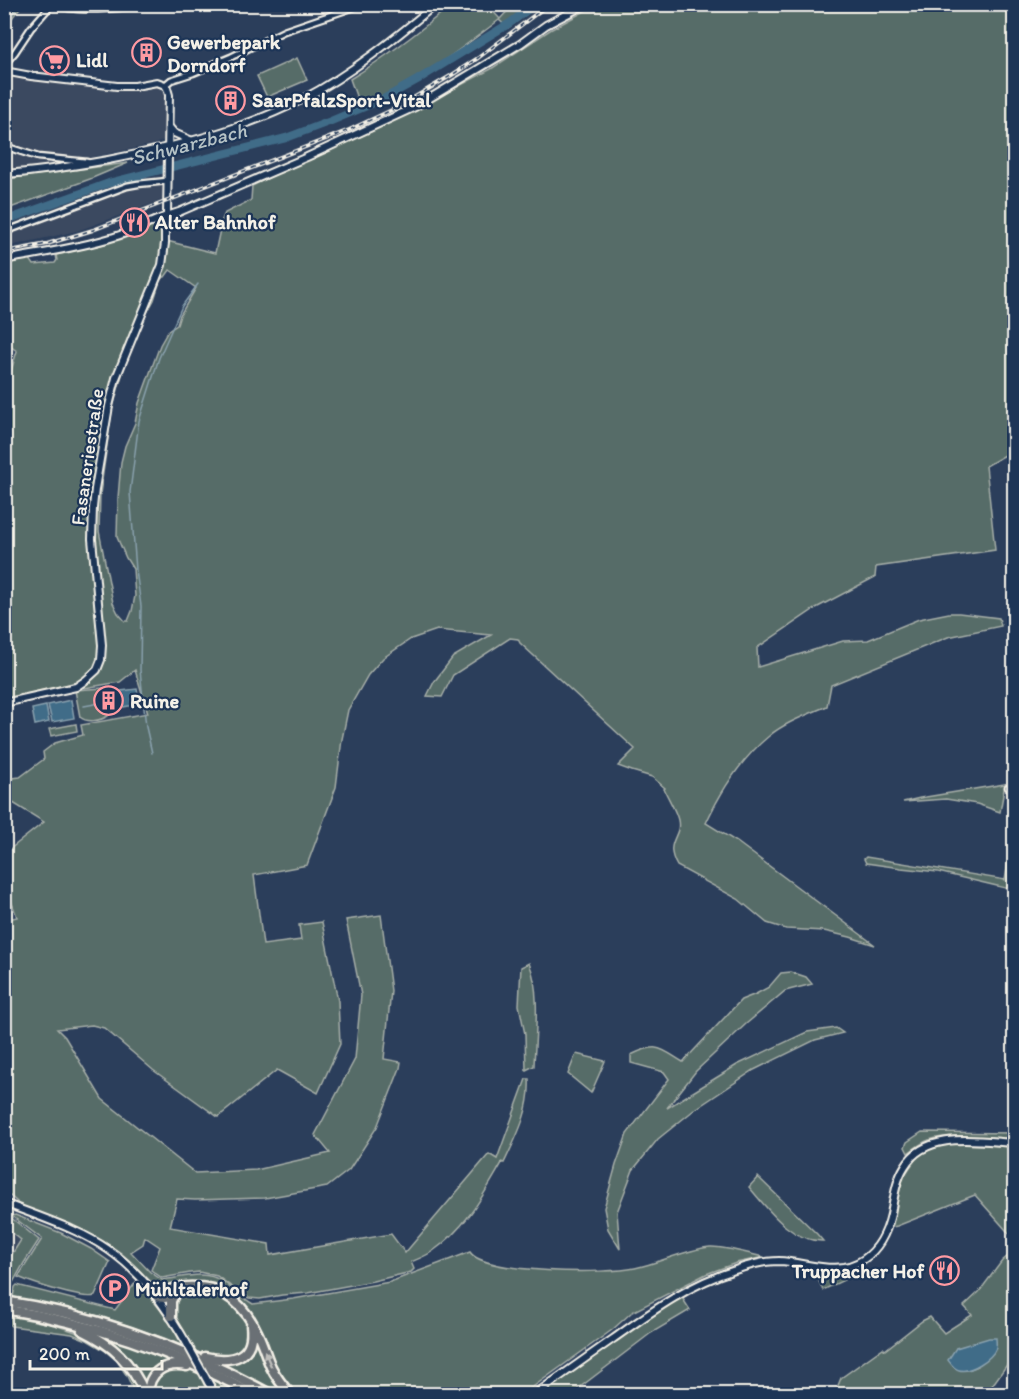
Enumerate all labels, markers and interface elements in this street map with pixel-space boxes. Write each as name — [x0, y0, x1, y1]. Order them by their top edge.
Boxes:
place label: Gewerbepark Dorndorf — [167, 30, 281, 77]
building icon: Gewerbepark Dorndorf — [130, 37, 162, 69]
supermarket icon: Lidl — [39, 44, 71, 76]
place label: Lidl — [76, 48, 108, 72]
building icon: SaarPfalzSport-Vital — [215, 84, 247, 116]
place label: SaarPfalzSport-Vital — [252, 88, 431, 113]
water label: Schwarzbach — [129, 117, 249, 170]
restaurant icon: Alter Bahnhof — [118, 206, 150, 238]
place label: Alter Bahnhof — [154, 210, 276, 234]
street label: Fasaneriestraße — [66, 387, 108, 527]
building icon: Ruine — [93, 685, 125, 717]
place label: Ruine — [130, 689, 180, 713]
restaurant icon: Truppacher Hof — [929, 1255, 961, 1287]
place label: Truppacher Hof — [791, 1259, 924, 1284]
parking icon: Mühltalerhof — [98, 1273, 130, 1305]
place label: Mühltalerhof — [135, 1277, 248, 1301]
scale bar — [30, 1333, 162, 1371]
text: 200 m — [39, 1343, 90, 1365]
one-way arrow — [263, 1350, 273, 1368]

